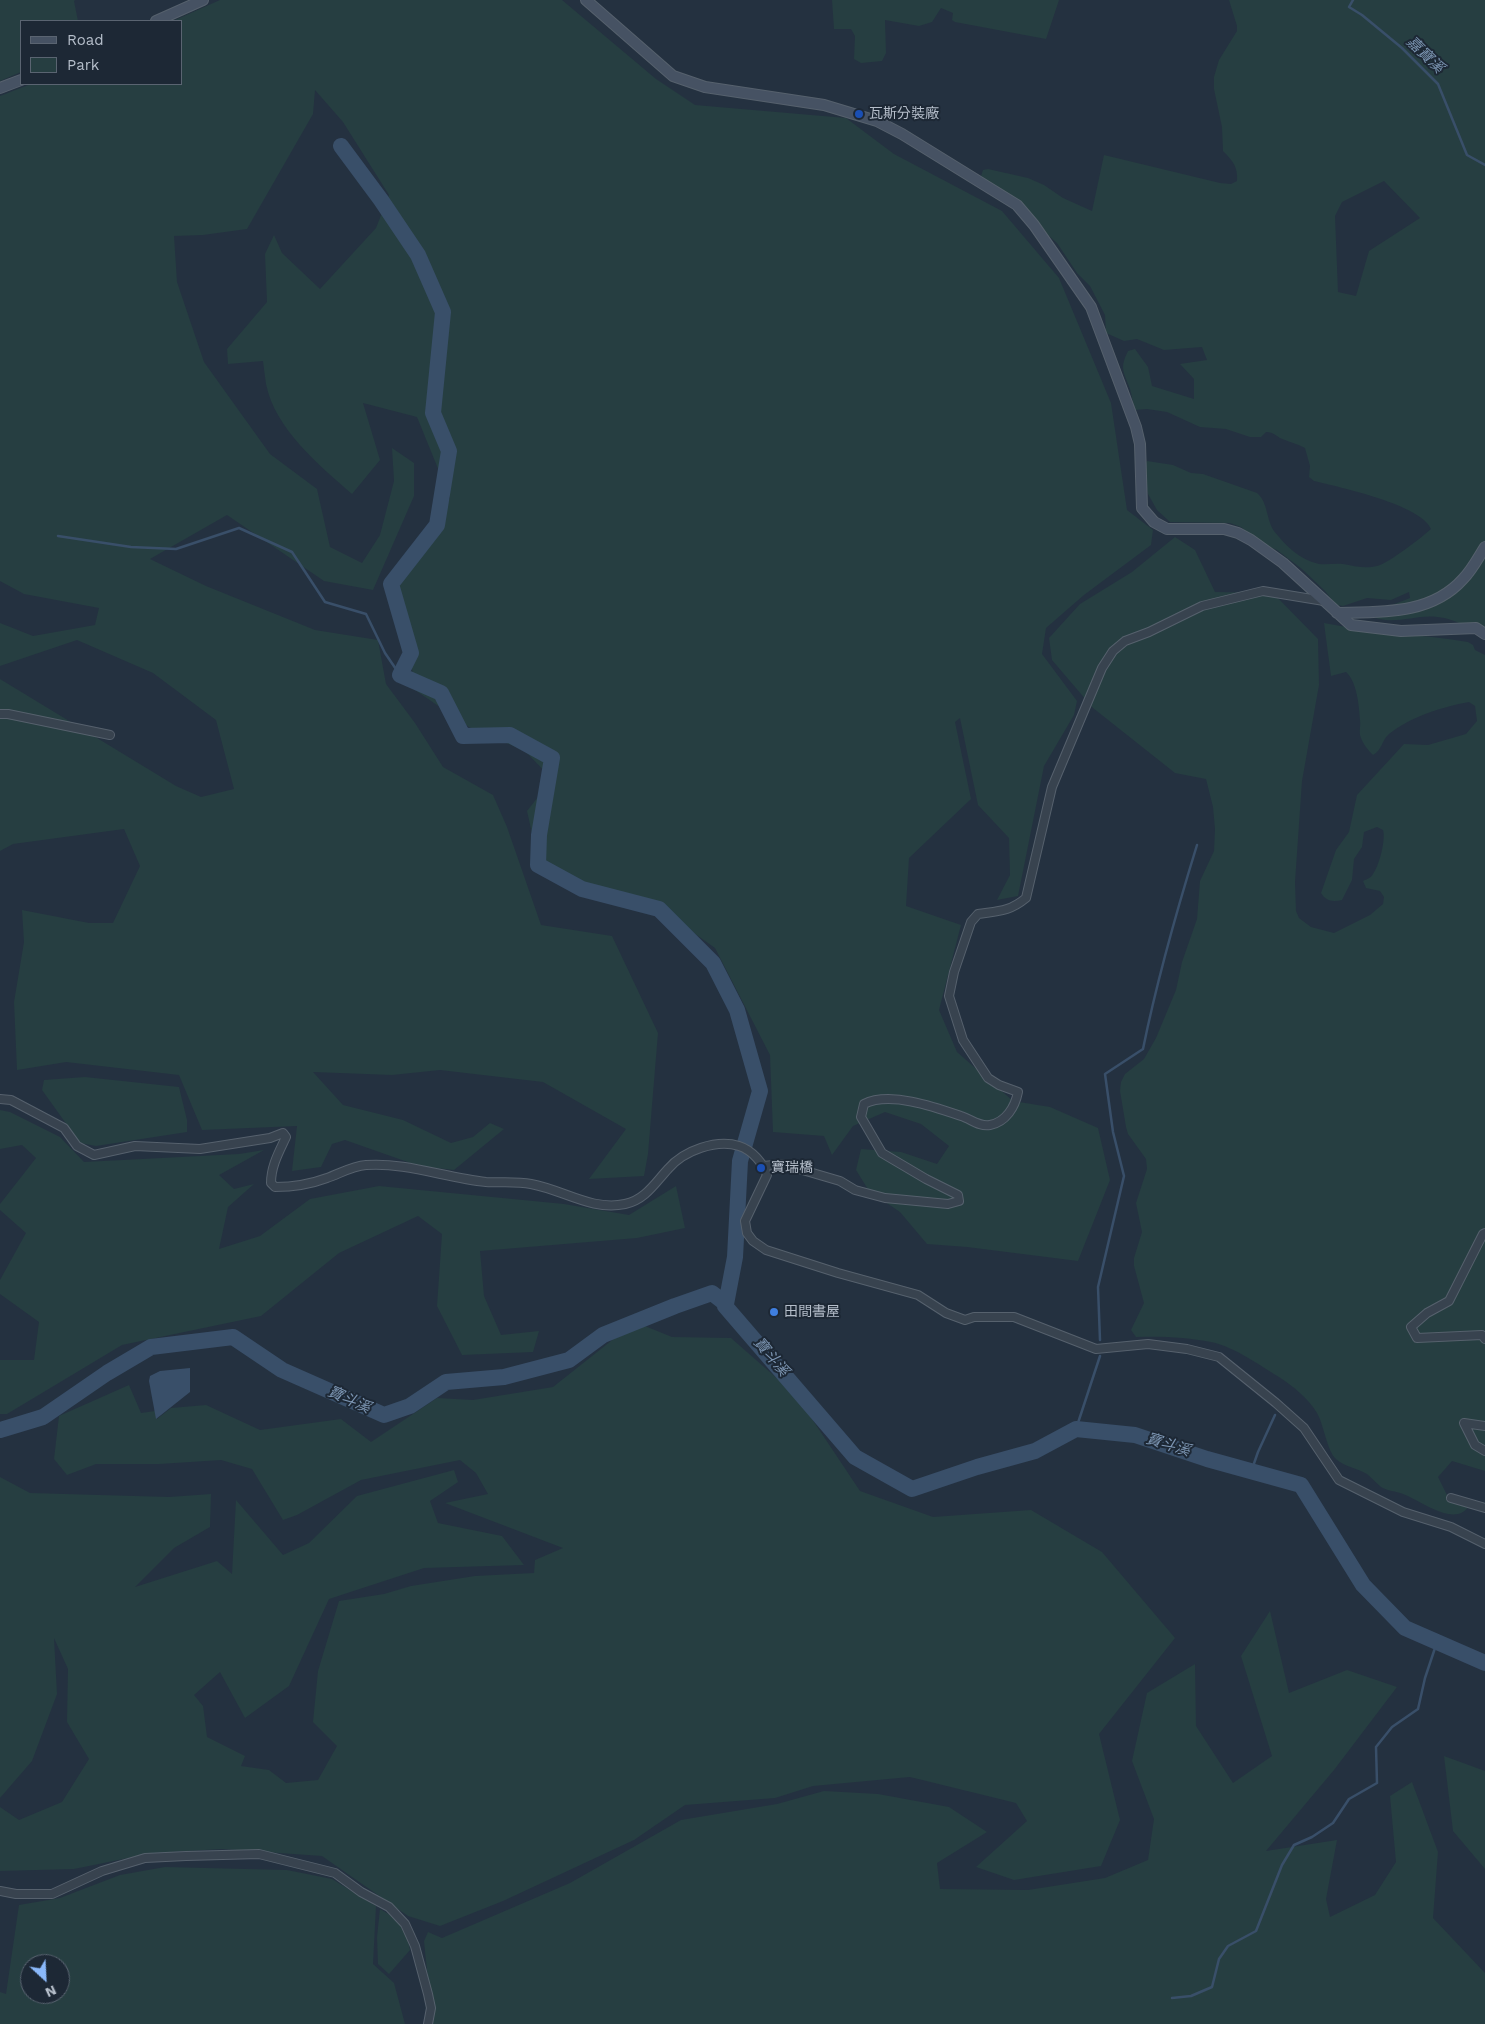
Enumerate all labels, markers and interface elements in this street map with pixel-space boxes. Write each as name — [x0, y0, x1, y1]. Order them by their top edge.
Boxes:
legend — [20, 20, 182, 85]
text: Road — [67, 31, 104, 49]
water label: 嘉寶溪 — [1403, 33, 1447, 77]
text: Park — [67, 56, 99, 74]
place label: 瓦斯分裝廠 — [869, 106, 939, 122]
marker: 瓦斯分裝廠 — [853, 108, 865, 120]
place label: 寶瑞橋 — [771, 1160, 813, 1176]
marker: 寶瑞橋 — [755, 1162, 767, 1174]
place label: 田間書屋 — [784, 1304, 840, 1320]
marker: 田間書屋 — [768, 1306, 780, 1318]
water label: 寶斗溪 — [750, 1334, 792, 1380]
water label: 寶斗溪 — [325, 1383, 373, 1417]
water label: 寶斗溪 — [1144, 1430, 1192, 1460]
north arrow — [20, 1954, 70, 2004]
text: N — [43, 1982, 59, 2001]

